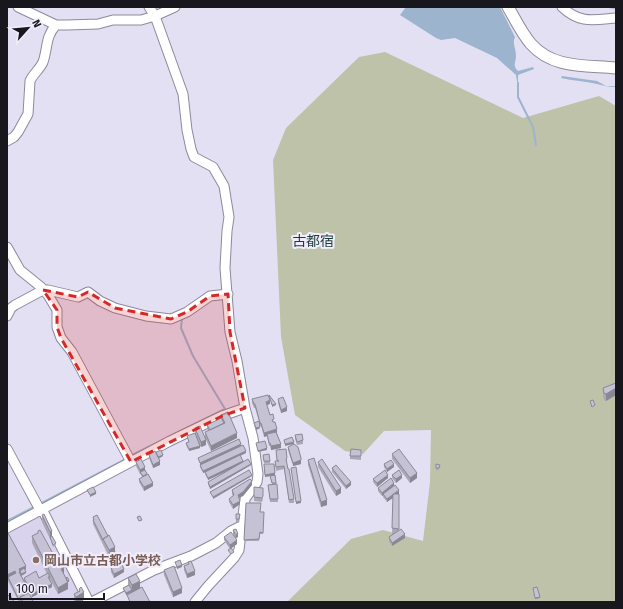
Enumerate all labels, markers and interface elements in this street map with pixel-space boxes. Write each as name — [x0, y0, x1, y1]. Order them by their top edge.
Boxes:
north arrow — [8, 8, 48, 48]
text: N — [29, 17, 44, 30]
district label: 古都宿 — [292, 233, 334, 250]
place label: 岡山市立古都小学校 — [44, 553, 161, 568]
marker: 岡山市立古都小学校 — [31, 555, 41, 565]
scale bar — [10, 575, 104, 601]
text: 100 m — [16, 582, 48, 596]

